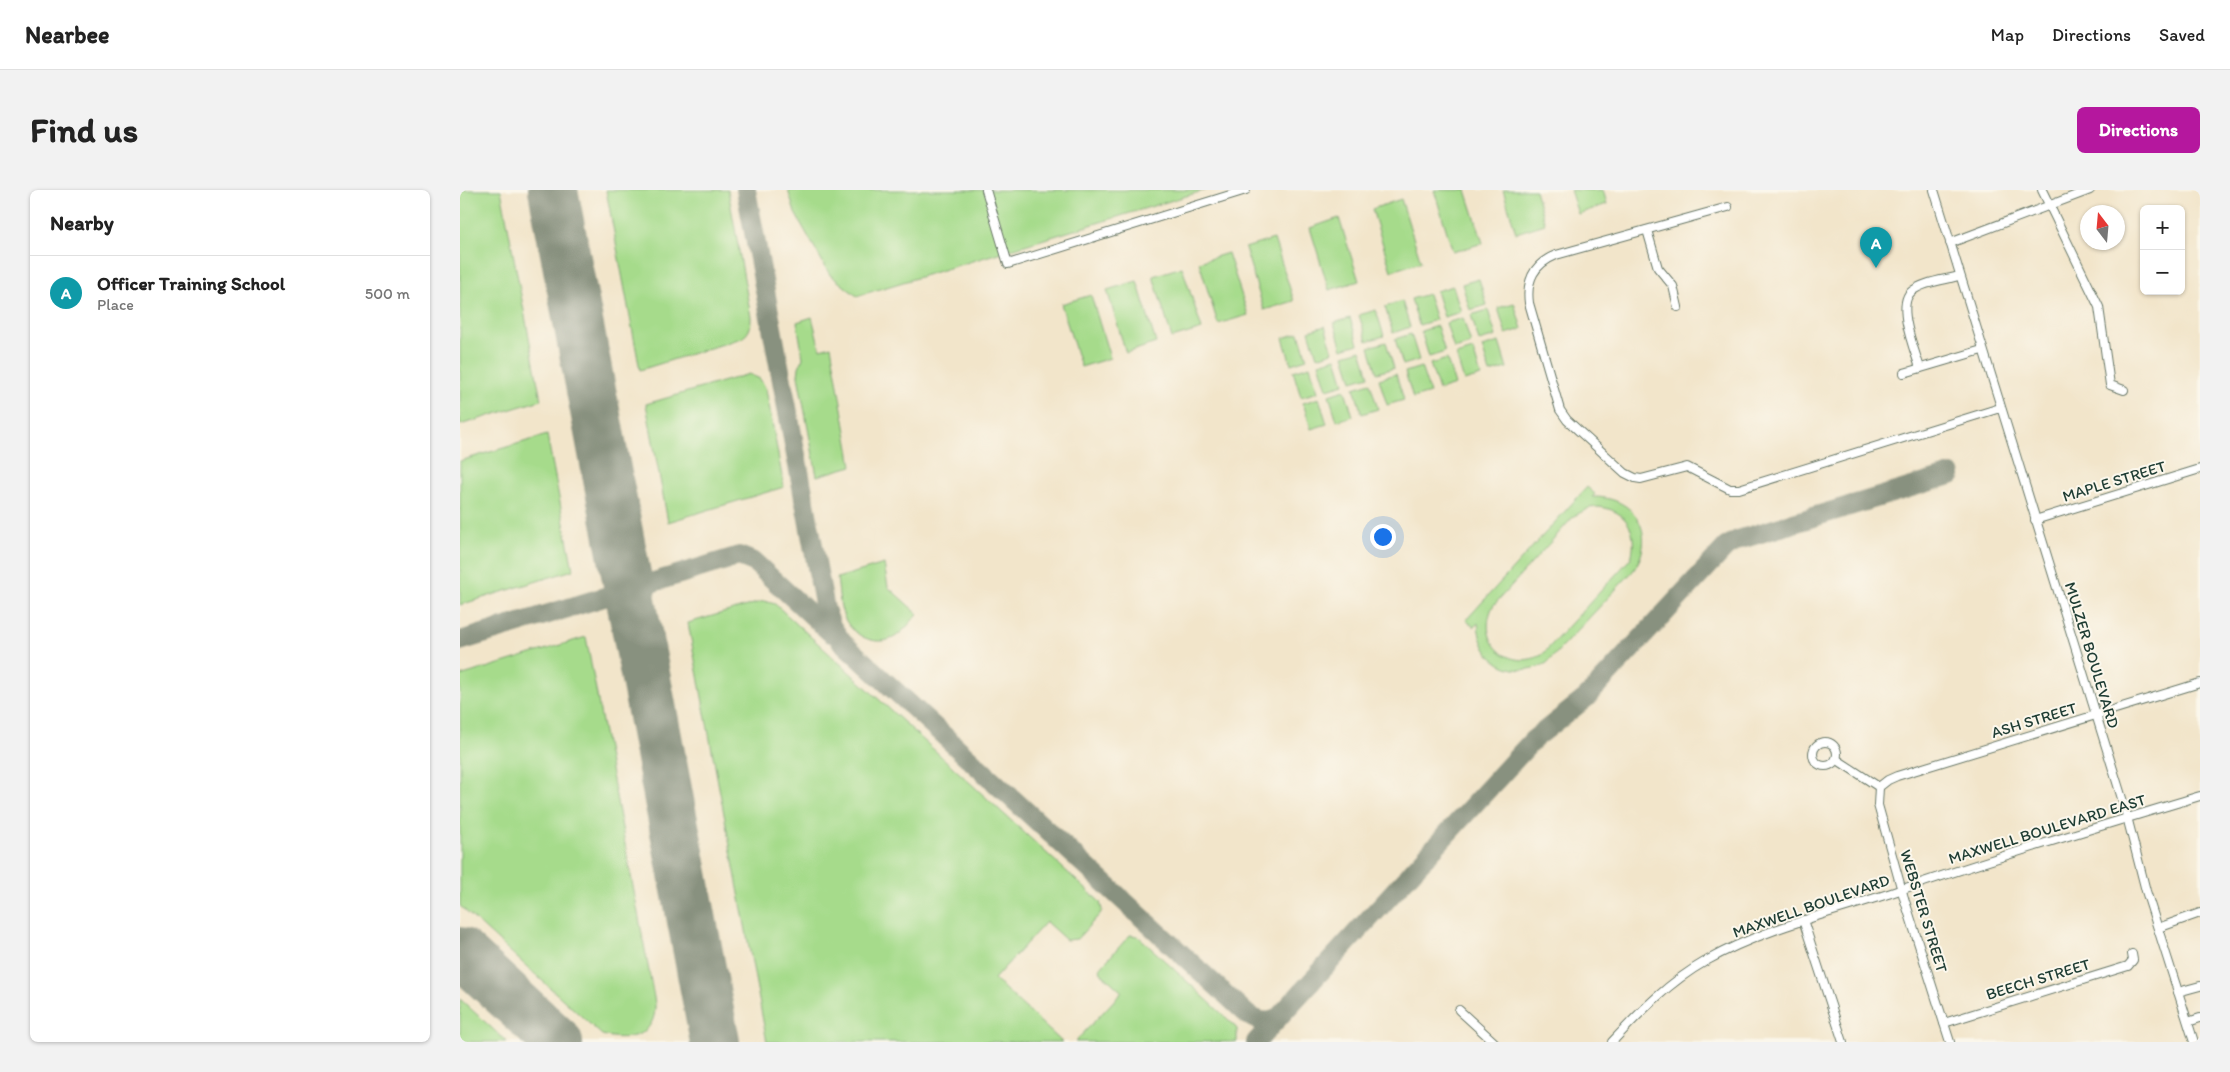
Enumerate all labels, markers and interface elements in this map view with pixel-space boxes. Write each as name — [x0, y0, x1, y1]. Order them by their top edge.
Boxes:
text: Nearbee — [25, 20, 109, 49]
text: Map — [1991, 24, 2024, 46]
text: Directions — [2052, 24, 2131, 46]
text: Saved — [2159, 24, 2205, 46]
button: Directions — [2077, 107, 2200, 153]
text: Find us — [30, 109, 138, 151]
north arrow — [2080, 205, 2125, 250]
map controls — [2140, 205, 2185, 295]
button: + — [2140, 205, 2185, 250]
text: Nearby — [50, 210, 114, 235]
pin: A — [1860, 227, 1892, 268]
button: − — [2140, 250, 2185, 295]
text: Officer Training School — [97, 272, 285, 295]
text: A — [61, 284, 71, 303]
text: 500 m — [365, 284, 410, 303]
text: Place — [97, 295, 134, 314]
street label: MAPLE STREET — [2060, 456, 2168, 506]
your location — [1370, 524, 1396, 550]
street label: MULZER BOULEVARD — [2061, 580, 2123, 730]
street label: ASH STREET — [1989, 698, 2079, 742]
street label: MAXWELL BOULEVARD EAST — [1946, 790, 2148, 868]
street label: WEBSTER STREET — [1896, 847, 1952, 975]
street label: MAXWELL BOULEVARD — [1730, 870, 1892, 942]
street label: BEECH STREET — [1984, 954, 2092, 1004]

